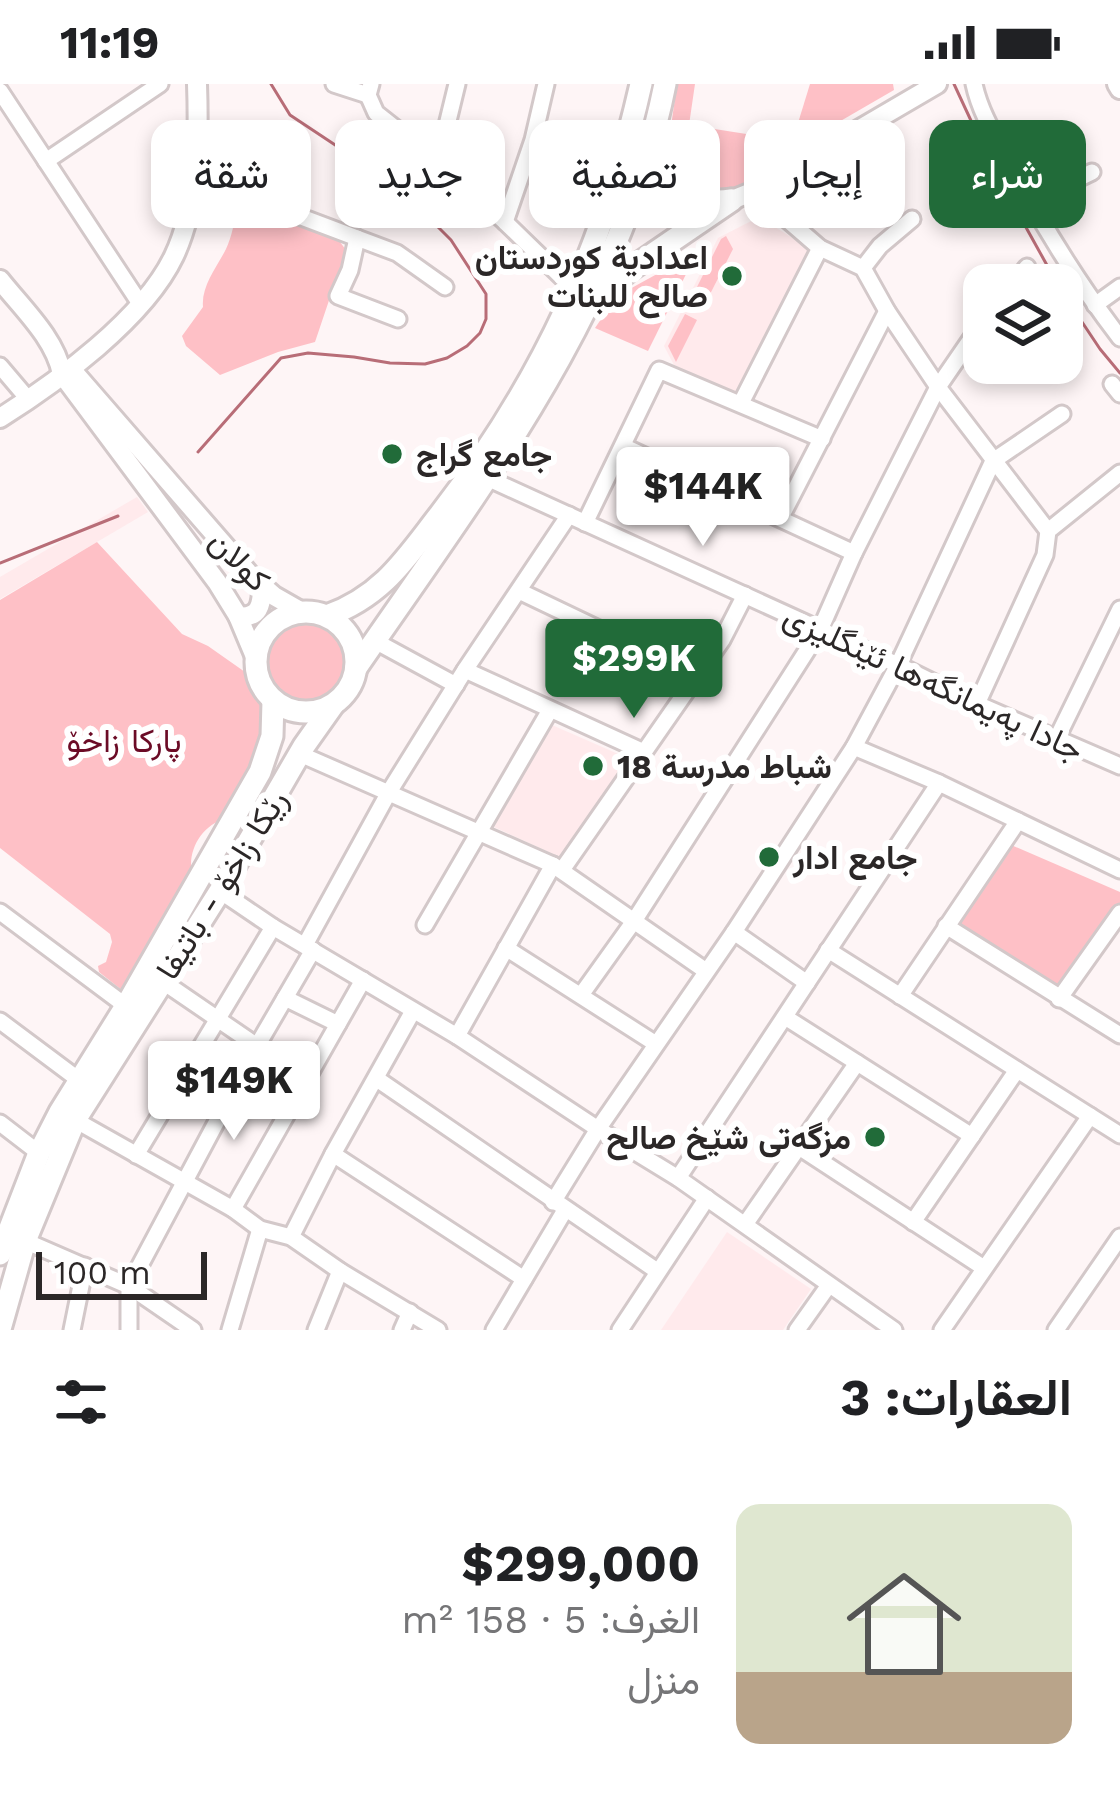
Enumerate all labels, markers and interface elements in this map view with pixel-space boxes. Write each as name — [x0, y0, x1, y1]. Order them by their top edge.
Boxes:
text: 11:19 — [60, 16, 160, 69]
chip: شقة — [151, 120, 311, 228]
chip: جديد — [335, 120, 505, 228]
chip: تصفية — [529, 120, 720, 228]
chip: إيجار — [744, 120, 905, 228]
chip: شراء — [929, 120, 1086, 228]
place label: اعدادية كوردستان صالح للبنات — [475, 238, 708, 319]
marker: اعدادية كوردستان صالح للبنات — [719, 263, 745, 289]
map controls — [963, 264, 1083, 384]
button: layers — [963, 264, 1083, 384]
place label: جامع گراج — [416, 435, 552, 477]
marker: جامع گراج — [379, 441, 405, 467]
pin: $144K — [619, 447, 787, 549]
text: $144K — [643, 463, 763, 508]
street label: كولان — [200, 521, 278, 600]
street label: جادا په‌يمانگه‌ها ئێنگليزى — [776, 596, 1090, 772]
pin: $299K — [550, 619, 718, 721]
text: $299K — [572, 635, 696, 680]
park label: پارکا زاخۆ — [66, 721, 182, 763]
place label: 18 شباط مدرسة — [617, 747, 832, 787]
marker: 18 شباط مدرسة — [580, 753, 606, 779]
street label: رێکا زاخۆ - باتیفا — [147, 782, 296, 987]
place label: جامع ادار — [792, 838, 918, 880]
marker: جامع ادار — [756, 844, 782, 870]
pin: $149K — [150, 1041, 318, 1143]
text: $149K — [175, 1057, 293, 1102]
place label: مزگەتی شێخ صالح — [606, 1118, 851, 1161]
marker: مزگەتی شێخ صالح — [862, 1124, 888, 1150]
scale bar — [36, 1246, 207, 1299]
text: 100 m — [54, 1253, 151, 1292]
text: العقارات: 3 — [840, 1368, 1072, 1427]
icon: filters — [48, 1369, 114, 1435]
text: $299,000 — [462, 1534, 700, 1593]
icon: home — [832, 1552, 976, 1696]
text: الغرف: 5 · 158 m² — [402, 1597, 700, 1642]
text: منزل — [627, 1658, 700, 1703]

